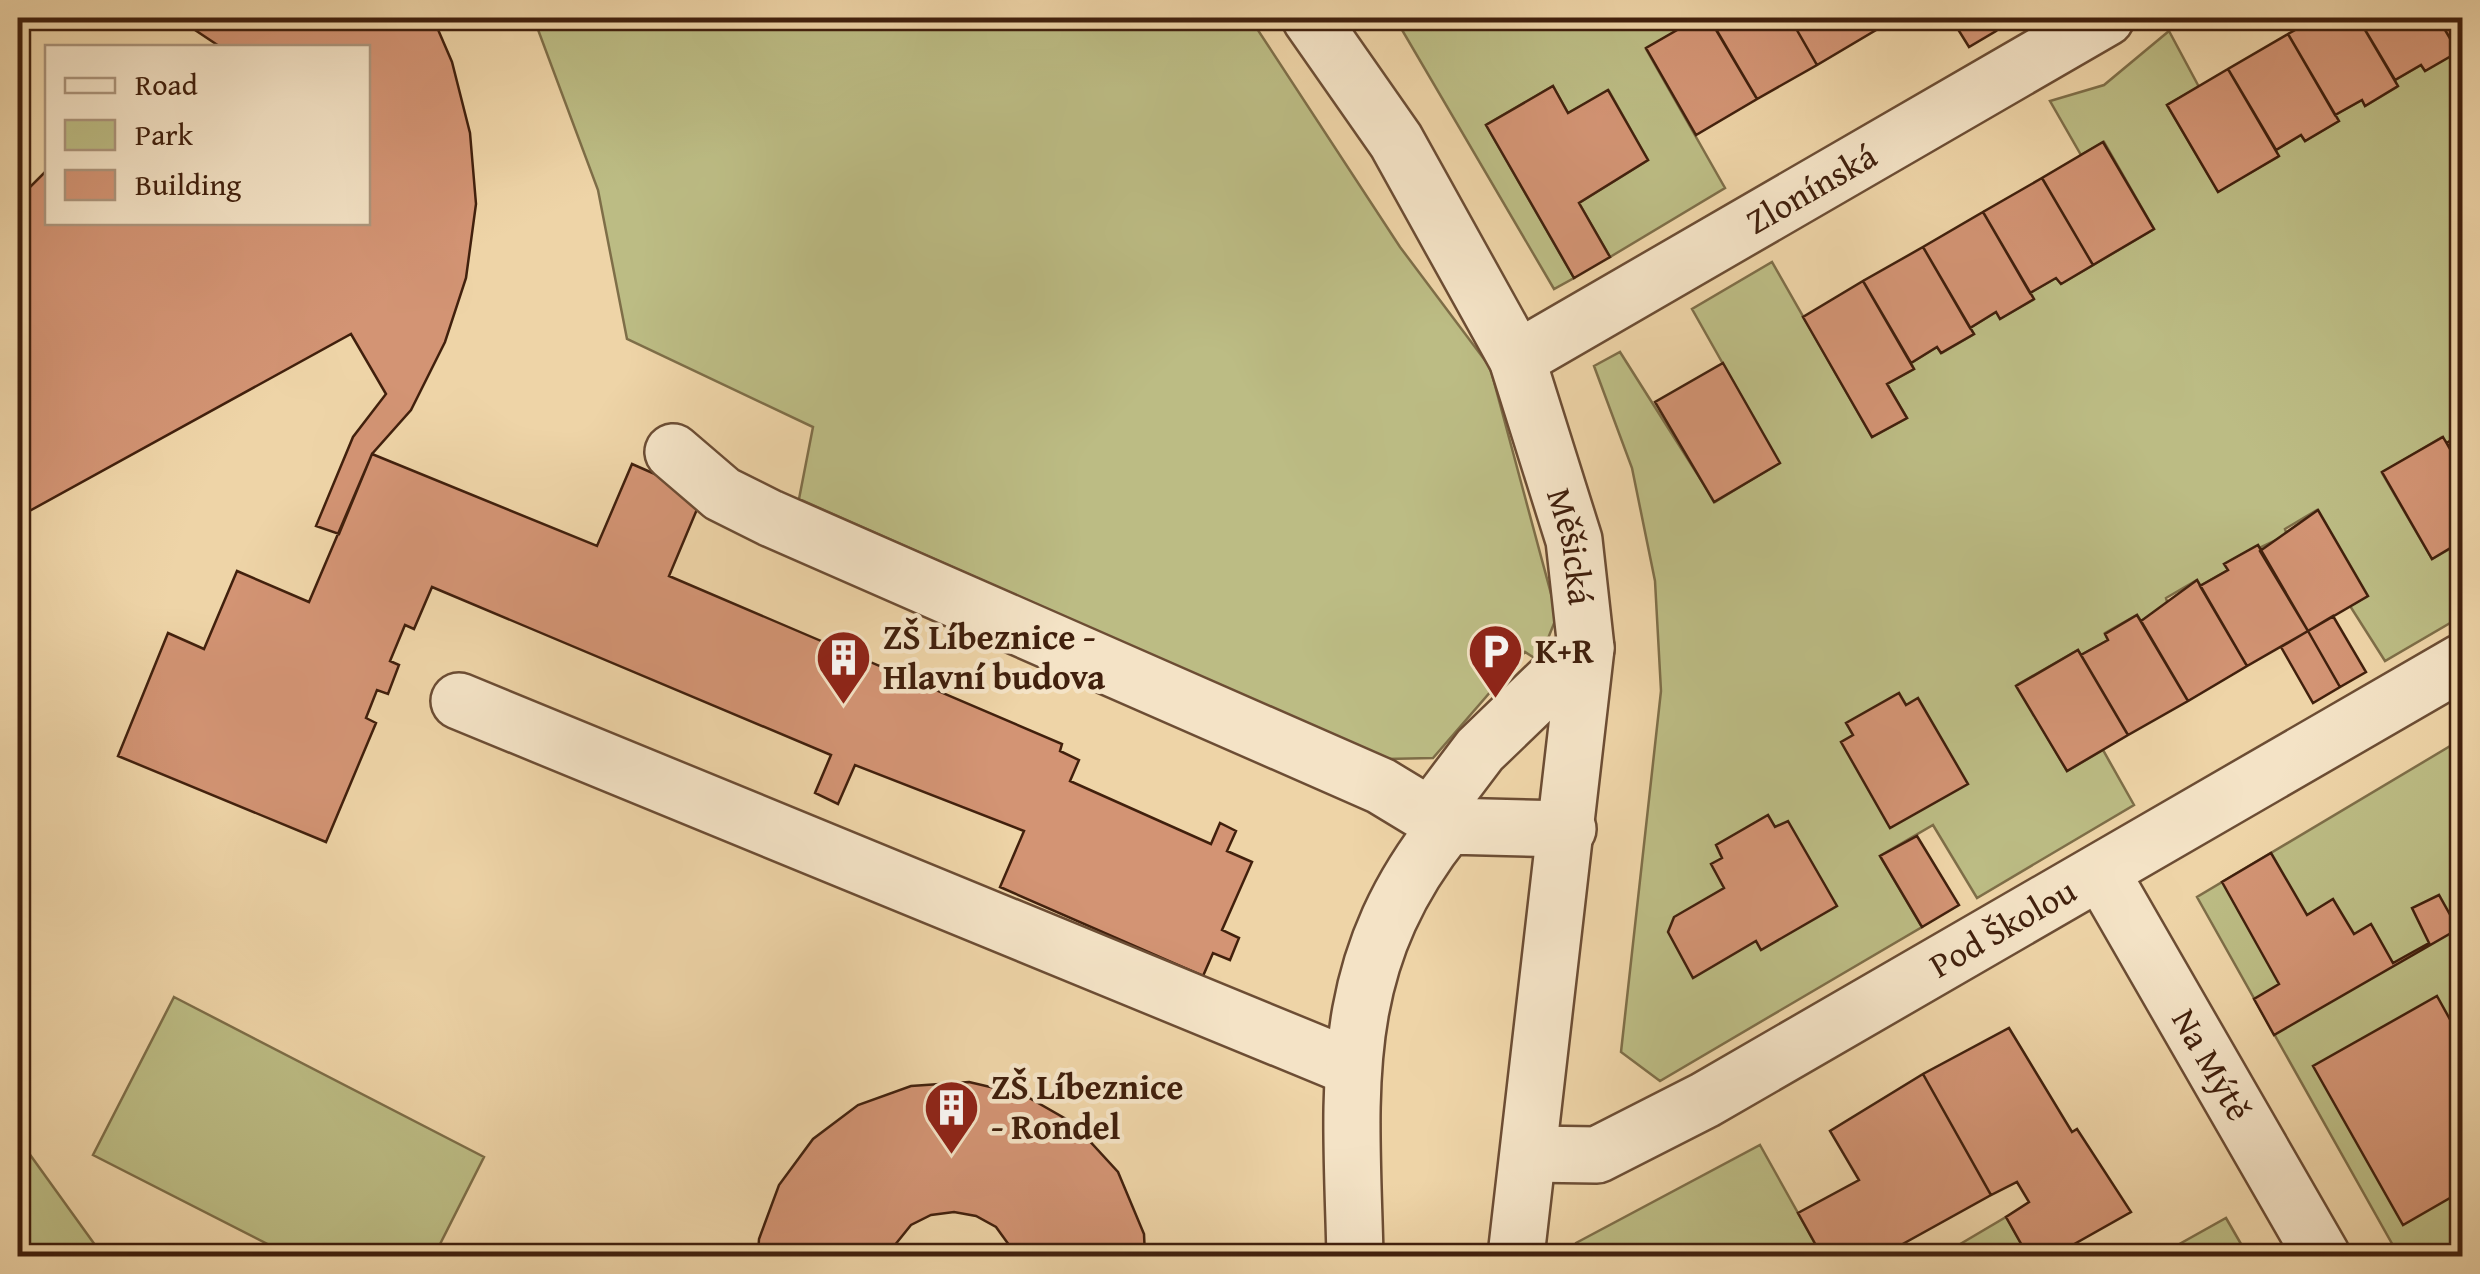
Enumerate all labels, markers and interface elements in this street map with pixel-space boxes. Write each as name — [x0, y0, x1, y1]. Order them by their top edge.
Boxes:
legend — [45, 45, 370, 225]
text: Road — [135, 62, 198, 106]
text: Park — [135, 112, 194, 156]
street label: Zlonínská — [1736, 130, 1886, 246]
text: Building — [135, 162, 241, 206]
street label: Měšická — [1534, 481, 1607, 608]
place label: ZŠ Líbeznice - Hlavní budova — [883, 611, 1105, 702]
parking icon: K+R — [1466, 621, 1526, 700]
place label: K+R — [1535, 625, 1594, 676]
building icon: ZŠ Líbeznice - Hlavní budova — [814, 627, 874, 706]
street label: Pod Školou — [1920, 865, 2085, 990]
street label: Na Mýtě — [2160, 999, 2265, 1130]
place label: ZŠ Líbeznice - Rondel — [991, 1061, 1183, 1152]
building icon: ZŠ Líbeznice - Rondel — [922, 1077, 982, 1156]

